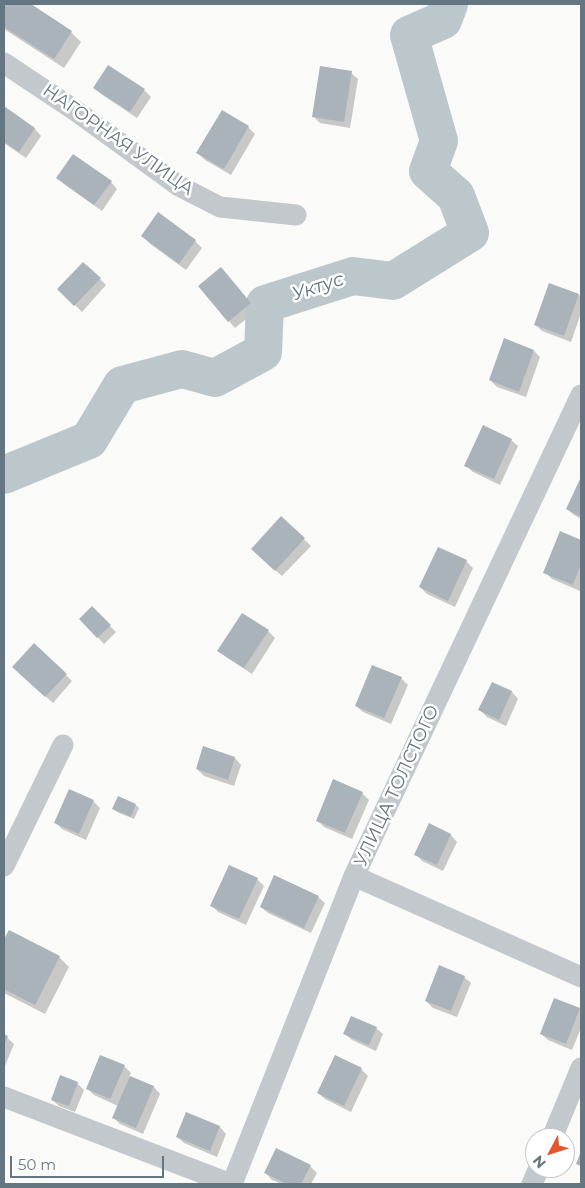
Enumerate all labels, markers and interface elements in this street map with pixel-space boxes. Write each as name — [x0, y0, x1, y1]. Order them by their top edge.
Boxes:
street label: НАГОРНАЯ УЛИЦА — [38, 80, 198, 200]
water label: Уктус — [289, 268, 347, 306]
street label: УЛИЦА ТОЛСТОГО — [350, 702, 444, 870]
north arrow — [525, 1128, 575, 1178]
scale bar — [12, 1146, 166, 1178]
text: N — [529, 1152, 550, 1172]
text: 50 m — [18, 1155, 56, 1174]

